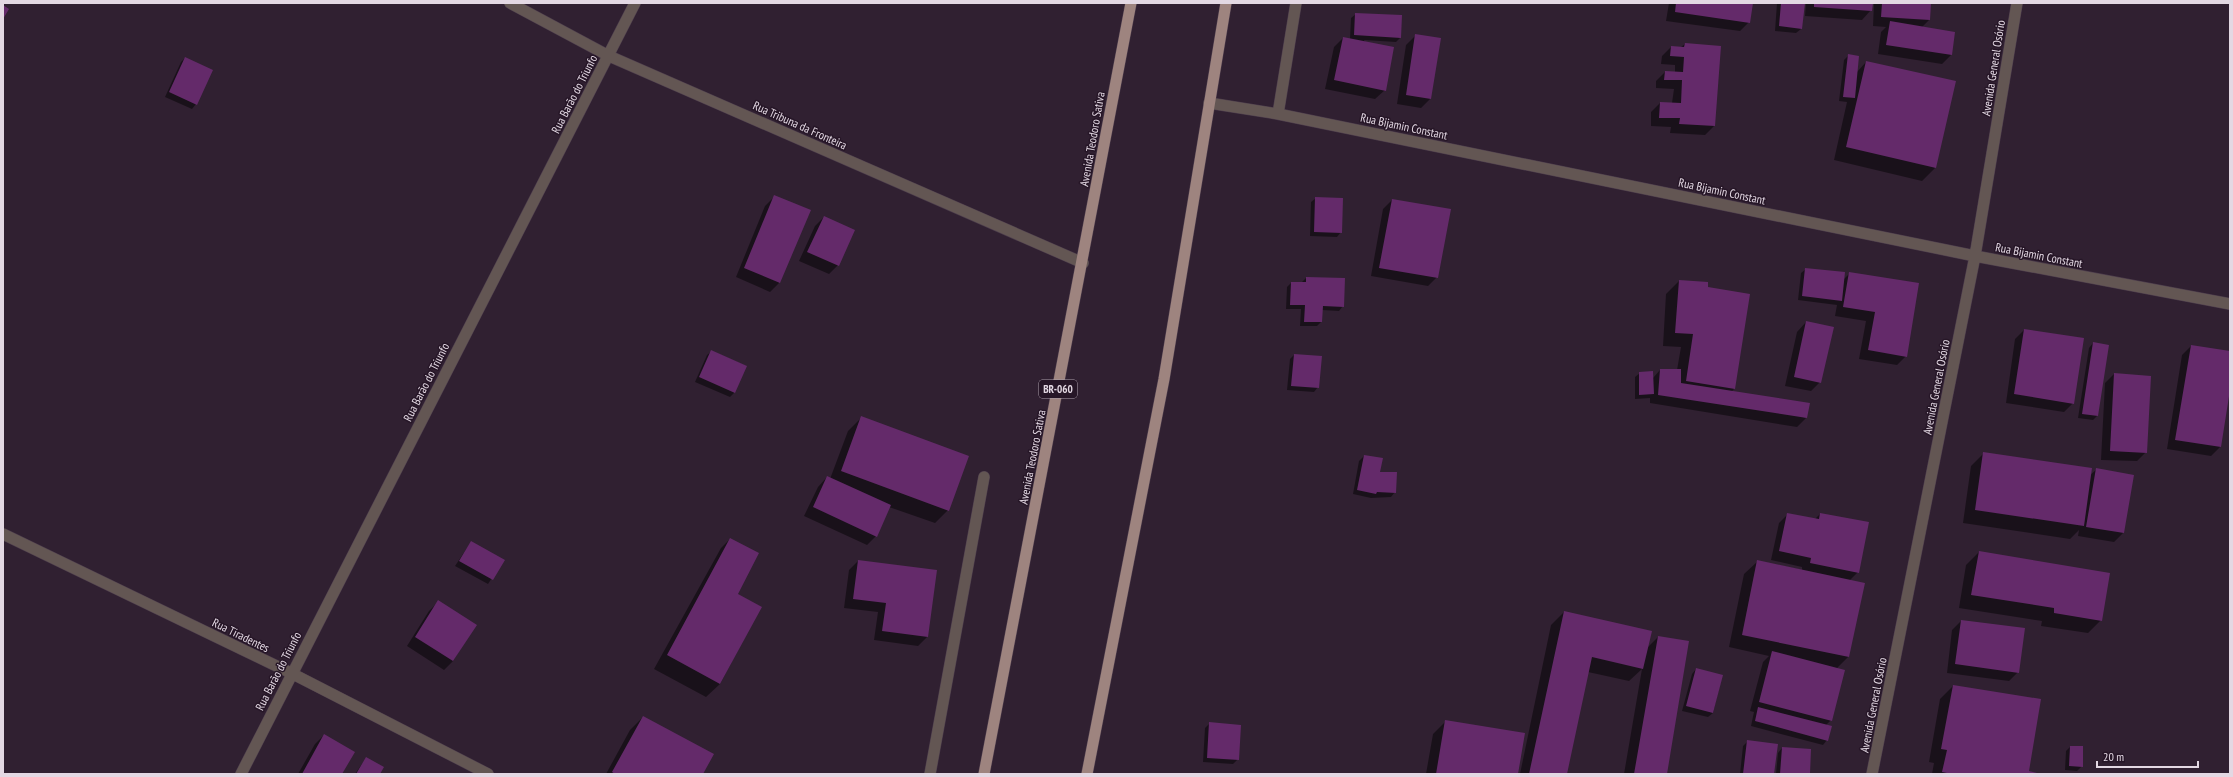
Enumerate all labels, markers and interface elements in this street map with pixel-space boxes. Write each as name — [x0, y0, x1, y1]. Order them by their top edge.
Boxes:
street label: Avenida General Osório — [1978, 19, 2008, 117]
street label: Rua Barão do Triunfo — [548, 52, 600, 136]
street label: Avenida Teodoro Sativa — [1076, 90, 1108, 188]
street label: Rua Tribuna da Fronteira — [751, 98, 850, 153]
street label: Rua Bijamin Constant — [1359, 109, 1450, 143]
street label: Rua Bijamin Constant — [1677, 174, 1768, 208]
street label: Rua Bijamin Constant — [1994, 239, 2085, 271]
street label: Avenida General Osório — [1919, 338, 1953, 436]
street label: Rua Barão do Triunfo — [400, 340, 452, 424]
road number: BR-060 — [1039, 380, 1077, 398]
street label: Avenida Teodoro Sativa — [1015, 408, 1049, 505]
street label: Rua Tiradentes — [210, 615, 272, 655]
street label: Rua Barão do Triunfo — [252, 629, 304, 713]
street label: Avenida General Osório — [1856, 656, 1890, 754]
scale bar — [2097, 743, 2198, 769]
text: 20 m — [2103, 749, 2124, 764]

